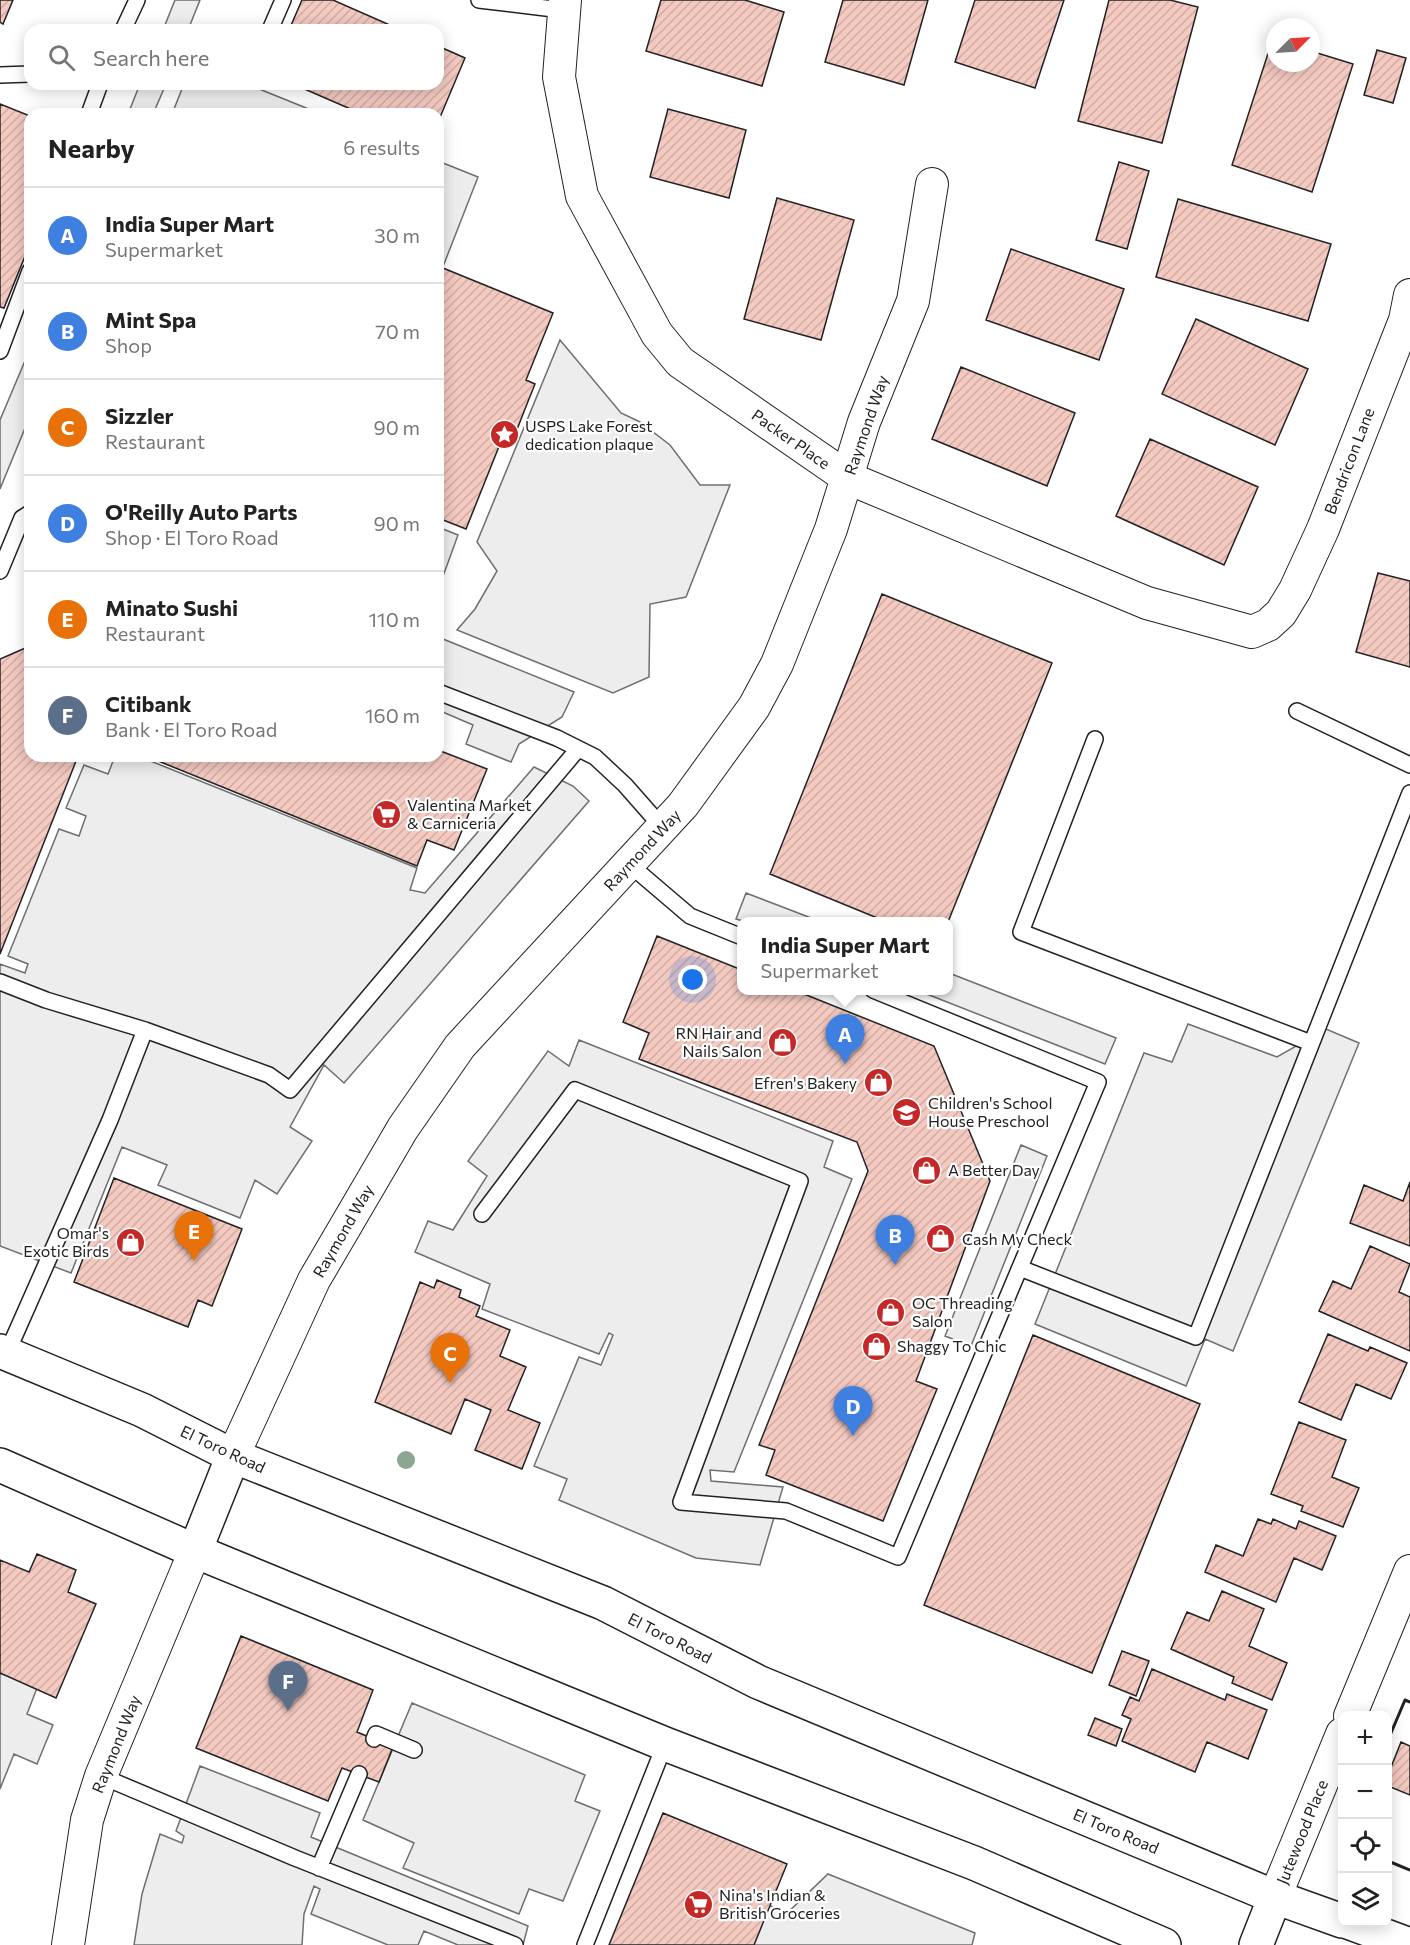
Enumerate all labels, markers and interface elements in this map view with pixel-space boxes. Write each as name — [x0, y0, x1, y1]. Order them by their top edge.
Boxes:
north arrow — [1266, 18, 1320, 72]
search box — [24, 24, 444, 90]
icon: search — [45, 41, 78, 74]
text: Search here — [93, 44, 209, 71]
text: Nearby — [48, 132, 135, 163]
text: 6 results — [343, 135, 420, 159]
text: India Super Mart — [105, 210, 274, 237]
text: A — [60, 223, 75, 247]
text: 30 m — [374, 223, 420, 247]
text: Supermarket — [105, 237, 223, 261]
text: Mint Spa — [105, 306, 196, 333]
text: B — [61, 319, 74, 343]
text: 70 m — [375, 319, 420, 343]
text: Shop — [105, 333, 152, 357]
street label: Raymond Way — [840, 373, 891, 477]
text: Sizzler — [105, 402, 174, 429]
street label: Packer Place — [748, 405, 834, 473]
street label: Bendricon Lane — [1320, 405, 1378, 517]
text: C — [61, 415, 74, 439]
text: 90 m — [374, 415, 420, 439]
place label: USPS Lake Forest dedication plaque — [525, 416, 653, 453]
place icon: USPS Lake Forest dedication plaque — [488, 419, 520, 451]
text: Restaurant — [105, 429, 205, 453]
text: O'Reilly Auto Parts — [105, 498, 297, 525]
text: D — [60, 511, 75, 535]
text: 90 m — [374, 511, 420, 535]
text: Shop · El Toro Road — [105, 525, 279, 549]
text: Minato Sushi — [105, 594, 238, 621]
text: E — [62, 607, 73, 631]
text: 110 m — [369, 607, 420, 631]
text: Restaurant — [105, 621, 205, 645]
text: Citibank — [105, 690, 192, 717]
text: F — [62, 703, 73, 727]
text: 160 m — [365, 703, 420, 727]
text: Bank · El Toro Road — [105, 717, 277, 741]
place label: Valentina Market & Carniceria — [407, 795, 532, 832]
supermarket icon: Valentina Market & Carniceria — [370, 798, 402, 830]
street label: Raymond Way — [599, 805, 684, 894]
popup — [737, 917, 953, 995]
text: India Super Mart — [760, 931, 930, 958]
text: Supermarket — [760, 958, 879, 982]
your location — [678, 965, 707, 994]
pin: A — [826, 1014, 864, 1064]
place label: RN Hair and Nails Salon — [675, 1023, 762, 1060]
shop icon: RN Hair and Nails Salon — [767, 1026, 799, 1058]
shop icon: Efren's Bakery — [862, 1067, 894, 1099]
place label: Efren's Bakery — [754, 1073, 857, 1092]
place label: Children's School House Preschool — [928, 1093, 1053, 1130]
school or university icon: Children's School House Preschool — [891, 1096, 923, 1128]
shop icon: A Better Day — [911, 1154, 943, 1186]
place label: A Better Day — [948, 1160, 1040, 1179]
street label: Raymond Way — [308, 1181, 377, 1281]
pin: E — [174, 1212, 214, 1261]
pin: B — [876, 1216, 914, 1265]
place label: Omar's Exotic Birds — [23, 1223, 109, 1260]
shop icon: Cash My Check — [925, 1223, 957, 1255]
shop icon: Omar's Exotic Birds — [114, 1226, 146, 1258]
place label: Cash My Check — [962, 1229, 1072, 1248]
place label: OC Threading Salon — [912, 1293, 1013, 1330]
shop icon: OC Threading Salon — [875, 1296, 907, 1328]
shop icon: Shaggy To Chic — [860, 1330, 892, 1362]
pin: C — [430, 1334, 470, 1383]
place label: Shaggy To Chic — [897, 1336, 1006, 1355]
pin: D — [834, 1386, 872, 1436]
street label: El Toro Road — [178, 1421, 269, 1476]
street label: El Toro Road — [625, 1608, 715, 1667]
pin: F — [268, 1662, 308, 1711]
street label: Raymond Way — [87, 1692, 144, 1796]
map controls — [1338, 1711, 1392, 1927]
button: + — [1338, 1711, 1392, 1765]
button: − — [1338, 1765, 1392, 1819]
street label: Jutewood Place — [1272, 1777, 1331, 1887]
street label: El Toro Road — [1070, 1804, 1162, 1857]
button: locate — [1338, 1819, 1392, 1873]
button: layers — [1338, 1873, 1392, 1927]
place label: Nina's Indian & British Groceries — [719, 1885, 840, 1922]
supermarket icon: Nina's Indian & British Groceries — [682, 1888, 714, 1920]

